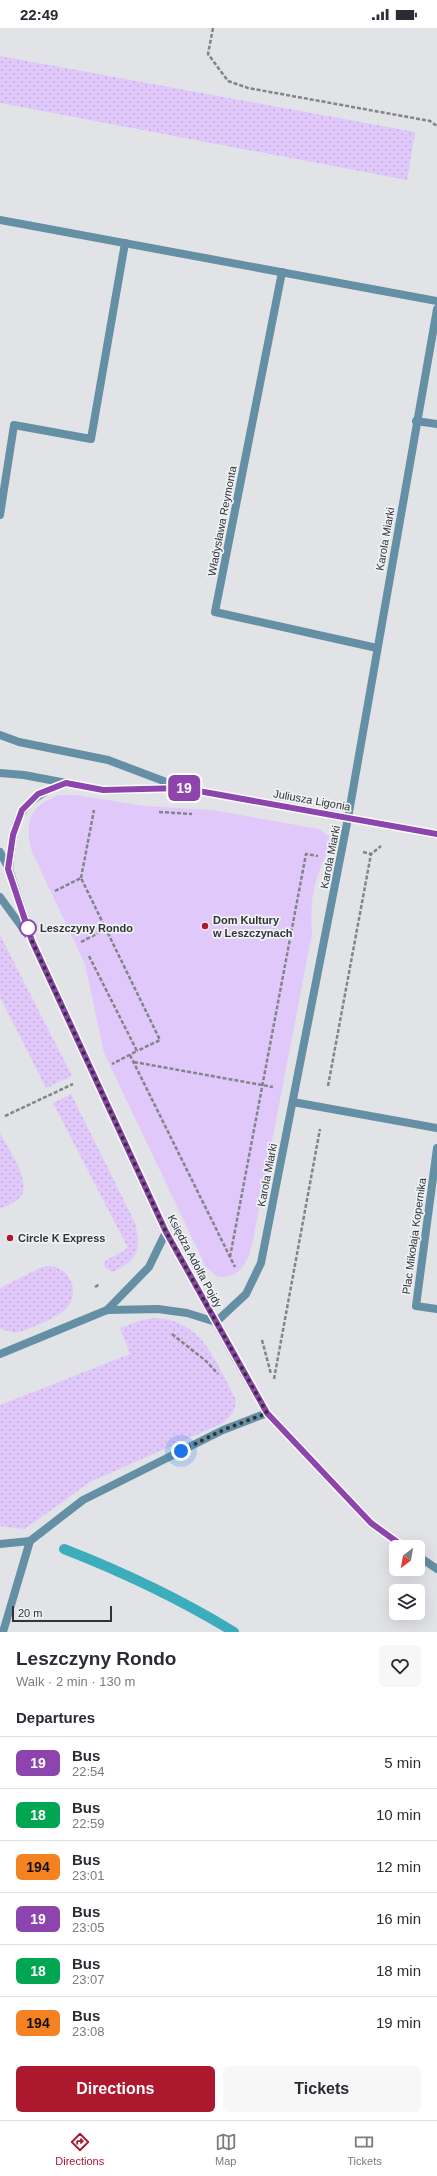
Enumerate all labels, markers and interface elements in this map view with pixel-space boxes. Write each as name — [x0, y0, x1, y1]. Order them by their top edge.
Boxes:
text: 22:49 — [20, 6, 58, 23]
street label: Władysława Reymonta — [205, 464, 239, 577]
street label: Karola Miarki — [374, 506, 396, 572]
line badge: 19 — [166, 775, 202, 801]
text: 19 — [176, 780, 192, 796]
street label: Juliusza Ligonia — [272, 787, 352, 813]
street label: Karola Miarki — [318, 824, 342, 890]
place label: Dom Kultury w Leszczynach — [212, 914, 293, 939]
marker: Leszczyny Rondo — [19, 919, 37, 937]
marker: Dom Kultury w Leszczynach — [200, 921, 210, 931]
place label: Leszczyny Rondo — [40, 922, 133, 934]
street label: Karola Miarki — [255, 1142, 279, 1208]
street label: Plac Mikołaja Kopernika — [400, 1176, 428, 1295]
street label: Księdza Adolfa Pojdy — [165, 1213, 225, 1310]
place label: Circle K Express — [18, 1232, 105, 1244]
marker: Circle K Express — [5, 1233, 15, 1243]
your location — [171, 1441, 191, 1461]
north arrow — [389, 1540, 425, 1576]
map controls — [389, 1540, 425, 1620]
button: layers — [389, 1584, 425, 1620]
scale bar — [12, 1604, 112, 1623]
text: 20 m — [18, 1607, 42, 1619]
button: heart — [379, 1645, 421, 1687]
text: Leszczyny Rondo — [16, 1648, 176, 1669]
text: Walk · 2 min · 130 m — [16, 1674, 135, 1689]
text: Departures — [16, 1709, 95, 1726]
text: Bus — [72, 1747, 100, 1764]
text: 5 min — [384, 1754, 421, 1771]
text: 19 — [30, 1755, 46, 1771]
text: 22:54 — [72, 1764, 105, 1779]
text: Bus — [72, 1799, 100, 1816]
text: 10 min — [376, 1806, 421, 1823]
text: 18 — [30, 1807, 46, 1823]
text: 22:59 — [72, 1816, 105, 1831]
text: Bus — [72, 1851, 100, 1868]
text: 12 min — [376, 1858, 421, 1875]
text: 194 — [26, 1859, 50, 1875]
text: 23:01 — [72, 1868, 105, 1883]
text: Bus — [72, 1903, 100, 1920]
text: 16 min — [376, 1910, 421, 1927]
text: 19 — [30, 1911, 46, 1927]
text: 23:05 — [72, 1920, 105, 1935]
text: Bus — [72, 1955, 100, 1972]
text: 18 min — [376, 1962, 421, 1979]
text: 18 — [30, 1963, 46, 1979]
text: 23:07 — [72, 1972, 105, 1987]
text: Bus — [72, 2007, 100, 2024]
text: 19 min — [376, 2014, 421, 2031]
text: 194 — [26, 2015, 50, 2031]
text: 23:08 — [72, 2024, 105, 2039]
button: Directions — [16, 2066, 215, 2112]
button: Tickets — [223, 2066, 421, 2112]
tab: Directions — [55, 2131, 104, 2167]
tab: Map — [215, 2131, 237, 2167]
tab: Tickets — [347, 2131, 382, 2167]

